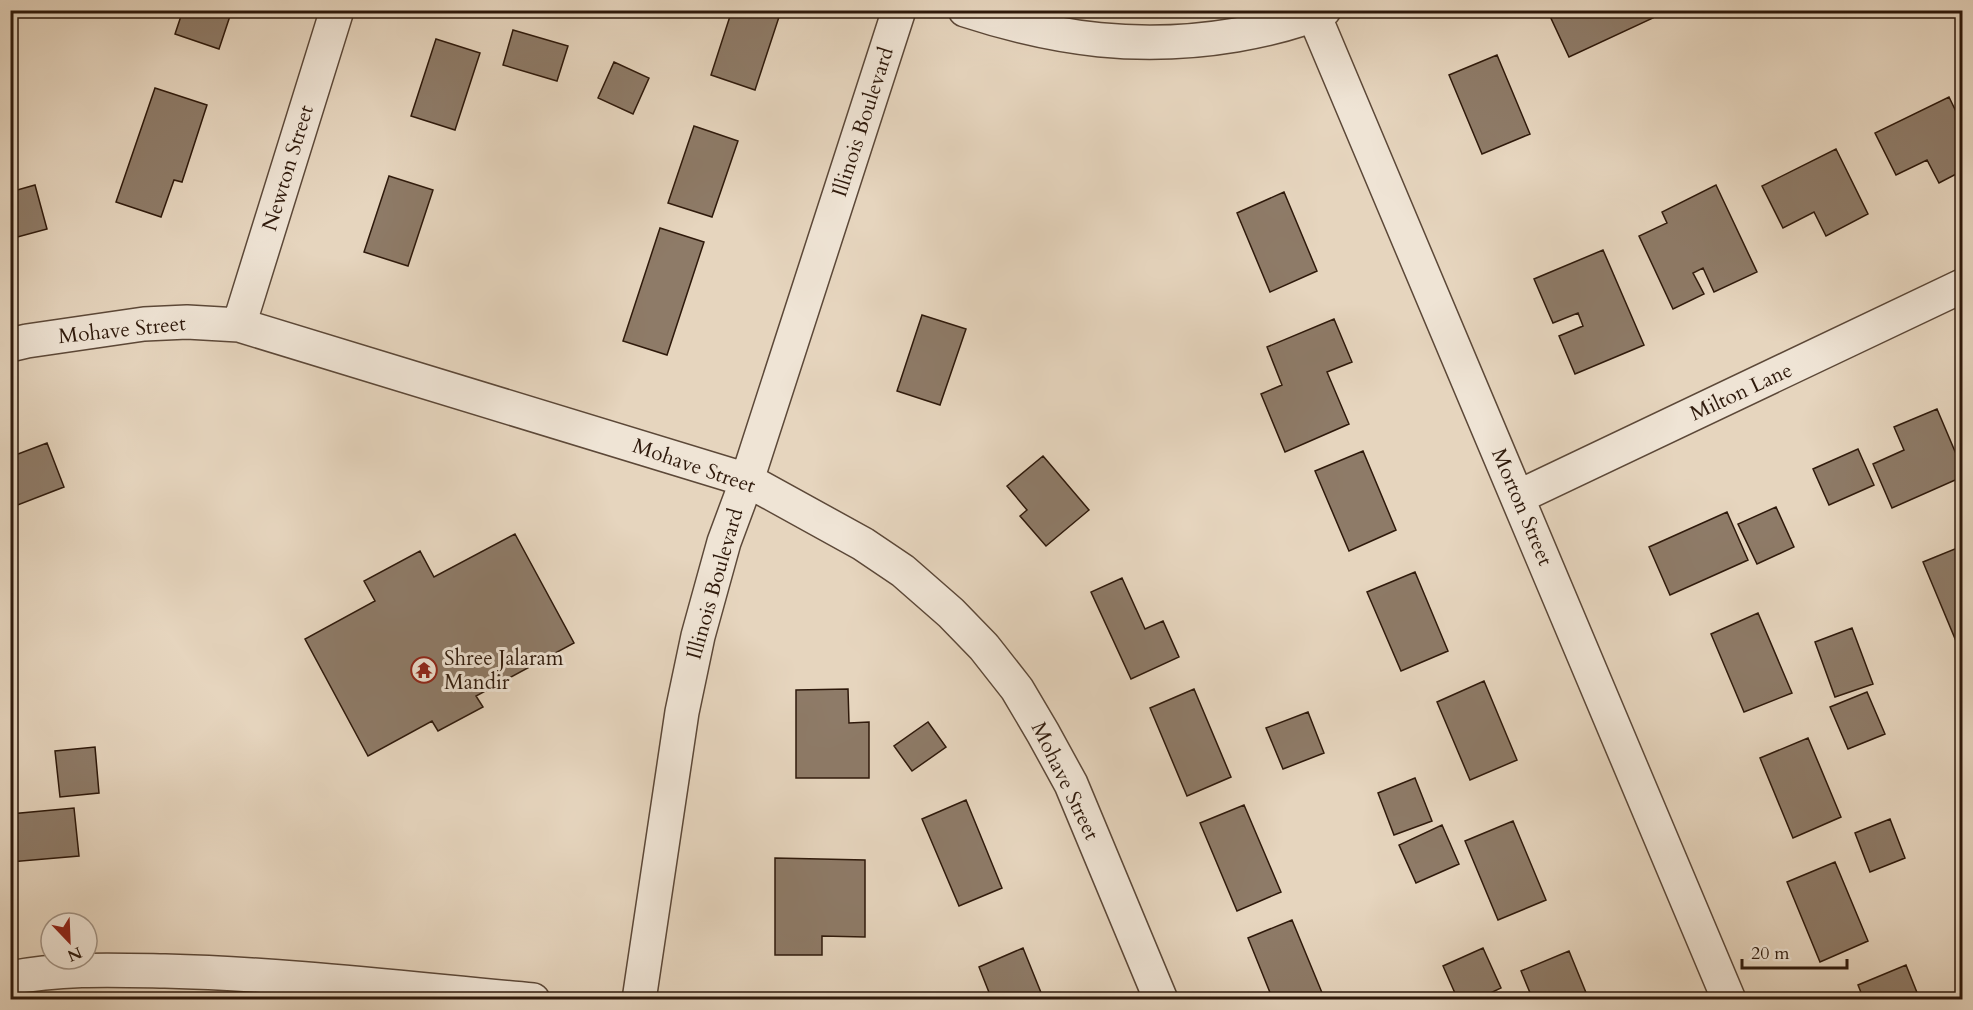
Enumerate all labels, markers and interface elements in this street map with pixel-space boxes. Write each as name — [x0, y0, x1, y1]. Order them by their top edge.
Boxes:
street label: Illinois Boulevard — [825, 43, 901, 201]
street label: Newton Street — [255, 101, 321, 235]
street label: Mohave Street — [57, 309, 188, 351]
street label: Milton Lane — [1685, 356, 1797, 428]
street label: Mohave Street — [629, 431, 760, 501]
street label: Morton Street — [1484, 444, 1560, 570]
street label: Illinois Boulevard — [680, 505, 750, 663]
place label: Shree Jalaram Mandir — [444, 644, 564, 697]
temple icon: Shree Jalaram Mandir — [409, 655, 439, 685]
street label: Mohave Street — [1024, 717, 1106, 845]
north arrow — [39, 911, 99, 971]
scale bar — [1742, 932, 1847, 970]
text: N — [64, 941, 85, 967]
text: 20 m — [1751, 941, 1790, 966]

